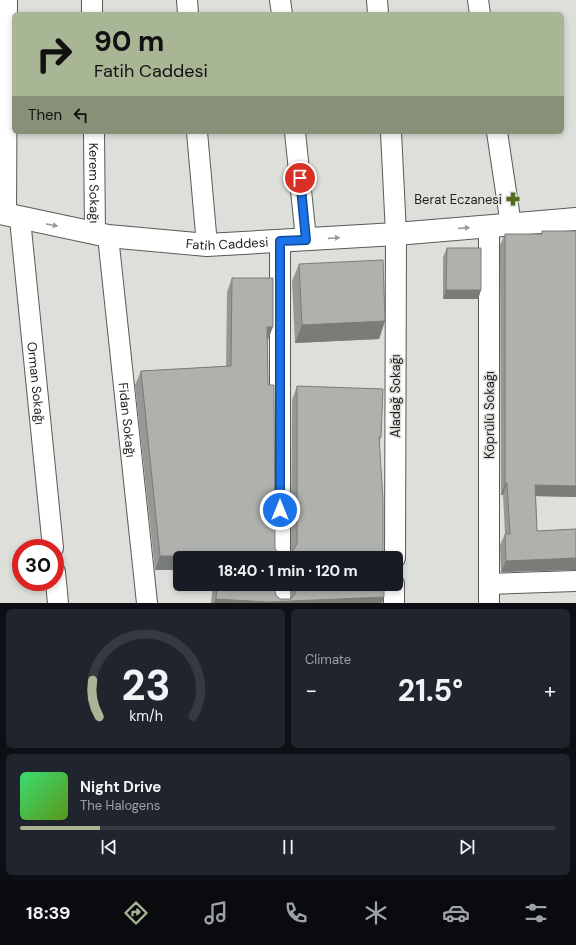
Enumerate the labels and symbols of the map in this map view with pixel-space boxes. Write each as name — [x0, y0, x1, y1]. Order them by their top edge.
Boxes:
street label: Kerem Sokağı — [86, 143, 103, 223]
pin — [283, 161, 317, 195]
place label: Berat Eczanesi — [414, 191, 502, 208]
pharmacy icon: Berat Eczanesi — [505, 191, 521, 207]
one-way arrow — [46, 222, 58, 228]
one-way arrow — [458, 225, 470, 232]
street label: Fatih Caddesi — [185, 233, 269, 254]
one-way arrow — [328, 234, 340, 241]
street label: Orman Sokağı — [24, 341, 49, 426]
street label: Aladağ Sokağı — [387, 354, 404, 438]
street label: Köprülü Sokağı — [481, 371, 498, 459]
street label: Fidan Sokağı — [115, 382, 140, 458]
position arrow — [259, 489, 301, 531]
speed limit sign: 30 — [12, 539, 64, 591]

